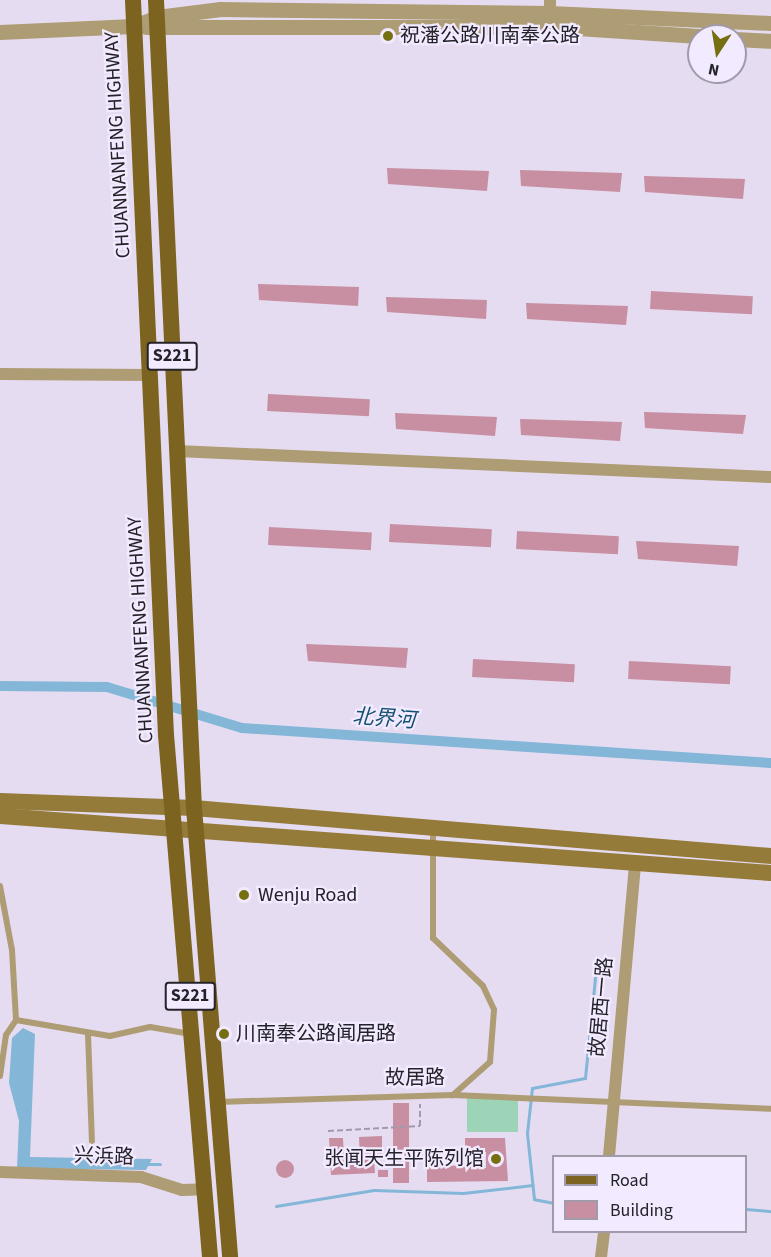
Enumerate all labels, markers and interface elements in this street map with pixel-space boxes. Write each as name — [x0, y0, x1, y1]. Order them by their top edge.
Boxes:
place label: 祝潘公路川南奉公路 — [400, 24, 580, 48]
north arrow — [687, 24, 747, 84]
marker: 祝潘公路川南奉公路 — [381, 29, 395, 43]
street label: CHUANNANFENG HIGHWAY — [100, 31, 136, 259]
text: N — [706, 58, 721, 82]
road number: S221 — [146, 341, 198, 371]
street label: CHUANNANFENG HIGHWAY — [123, 516, 159, 744]
water label: 北界河 — [352, 703, 416, 733]
place label: Wenju Road — [258, 883, 357, 907]
marker: Wenju Road — [235, 886, 253, 904]
street label: 故居西一路 — [586, 956, 618, 1058]
road number: S221 — [164, 981, 216, 1011]
place label: 川南奉公路闻居路 — [236, 1022, 396, 1046]
marker: 川南奉公路闻居路 — [217, 1027, 231, 1041]
street label: 故居路 — [385, 1066, 445, 1090]
street label: 兴浜路 — [74, 1144, 134, 1170]
place label: 张闻天生平陈列馆 — [324, 1147, 484, 1171]
marker: 张闻天生平陈列馆 — [489, 1152, 503, 1166]
legend — [552, 1155, 747, 1233]
text: Road — [610, 1168, 649, 1193]
text: Building — [610, 1198, 673, 1223]

